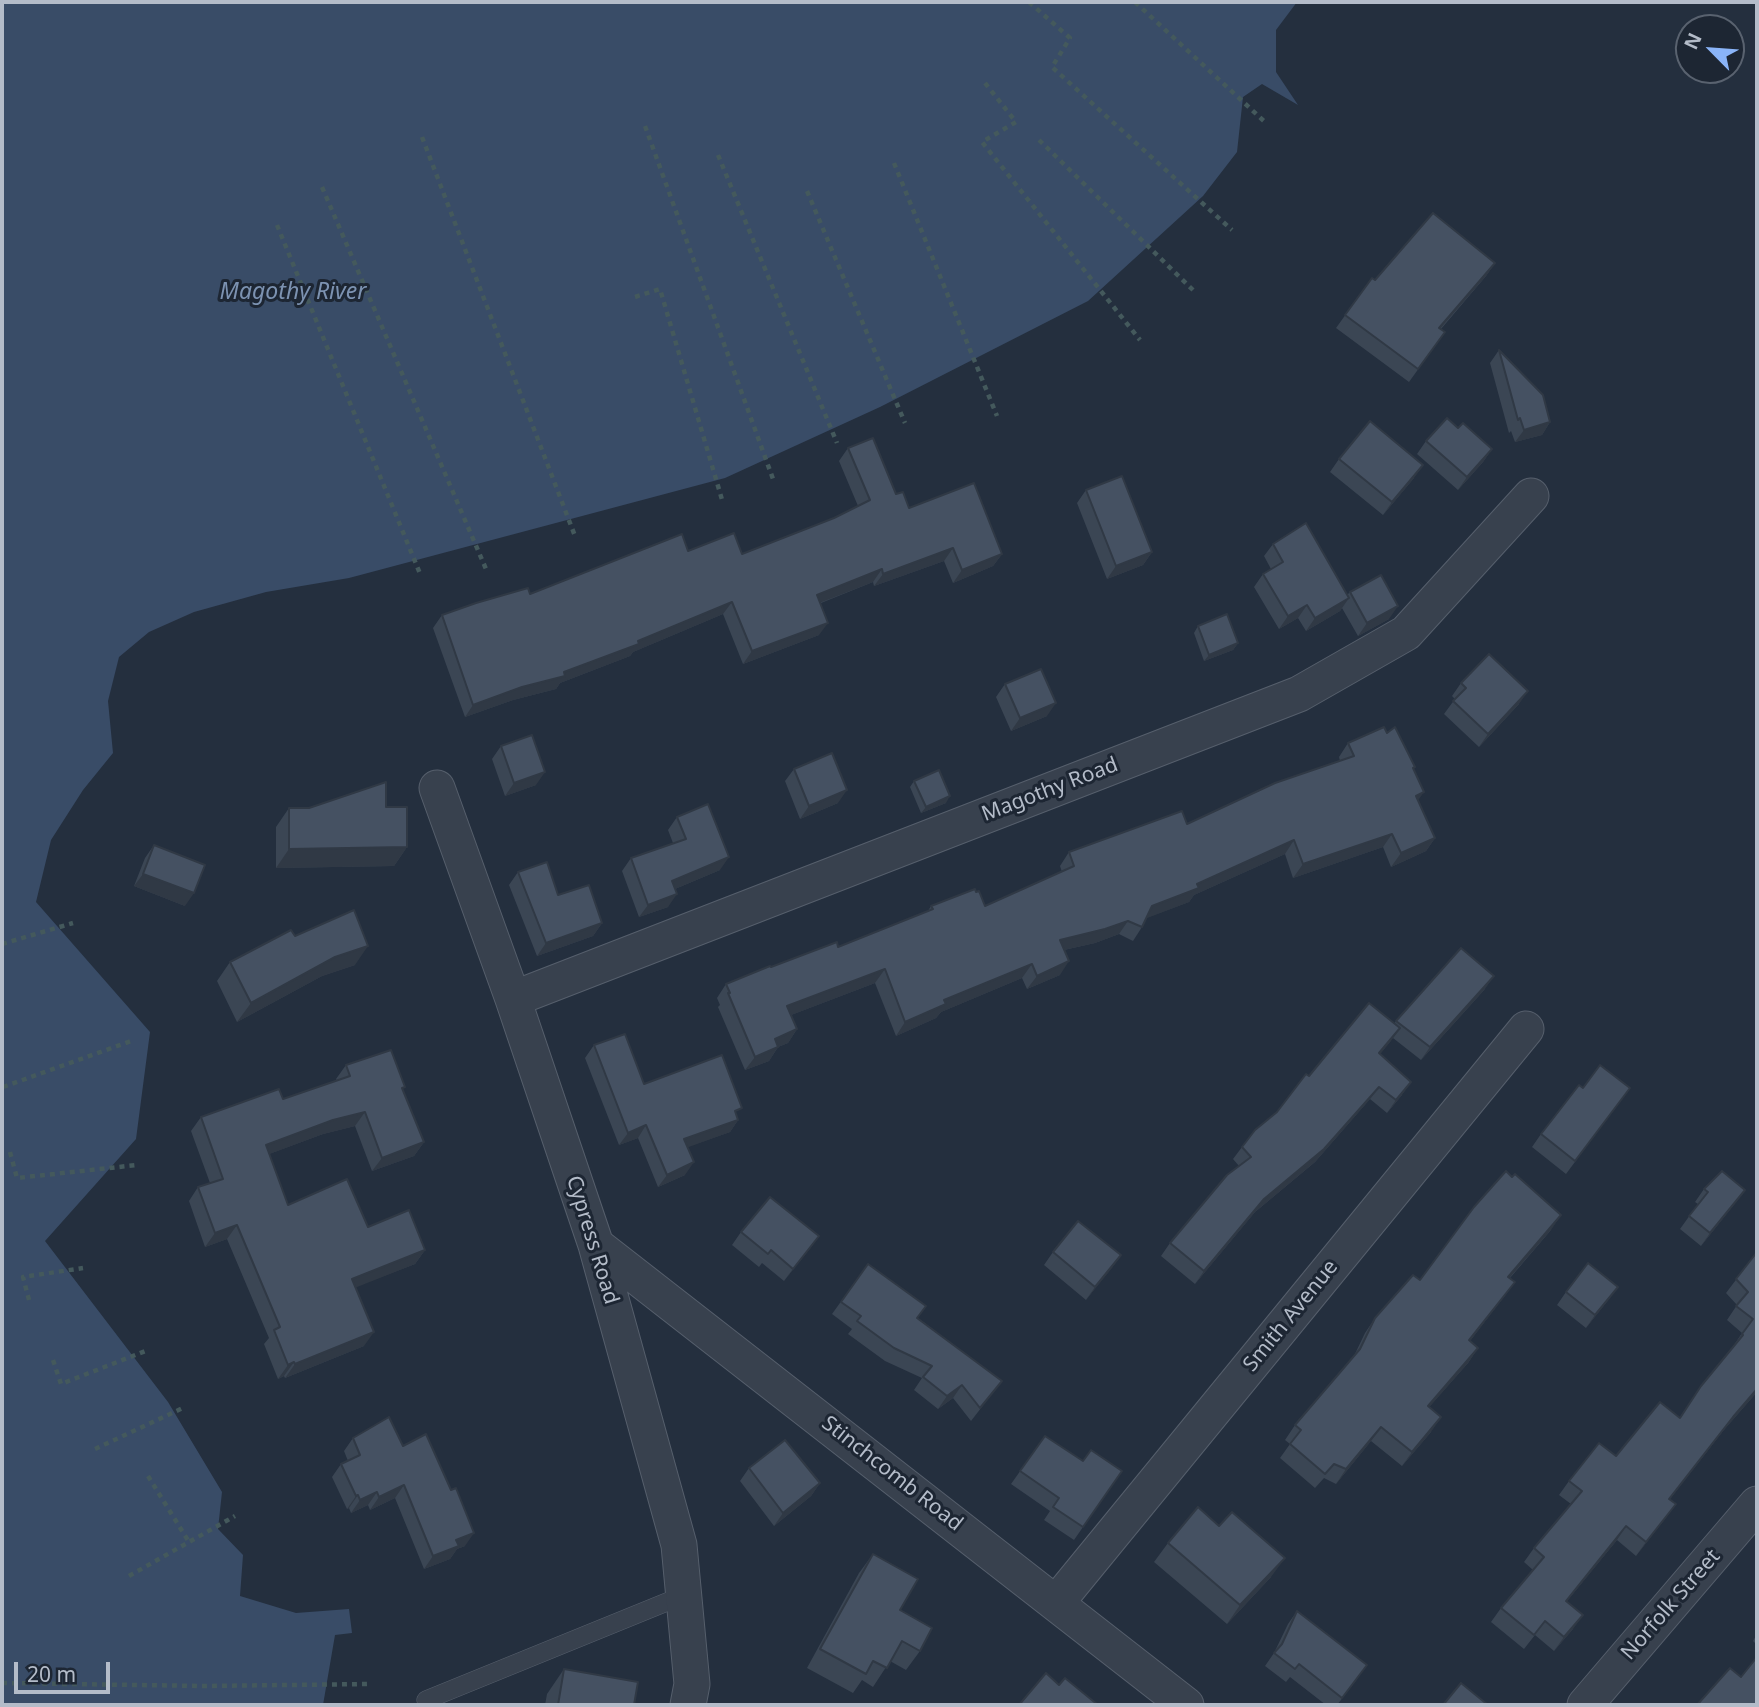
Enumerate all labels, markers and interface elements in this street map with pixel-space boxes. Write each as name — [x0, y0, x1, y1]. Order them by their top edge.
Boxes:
north arrow — [1675, 14, 1745, 84]
text: N — [1678, 28, 1708, 53]
water label: Magothy River — [220, 278, 366, 306]
street label: Magothy Road — [978, 752, 1122, 828]
street label: Cypress Road — [561, 1173, 623, 1307]
street label: Smith Avenue — [1238, 1255, 1344, 1377]
street label: Stinchcomb Road — [817, 1411, 967, 1537]
street label: Norfolk Street — [1616, 1545, 1726, 1665]
scale bar — [18, 1648, 114, 1692]
text: 20 m — [27, 1660, 76, 1688]

